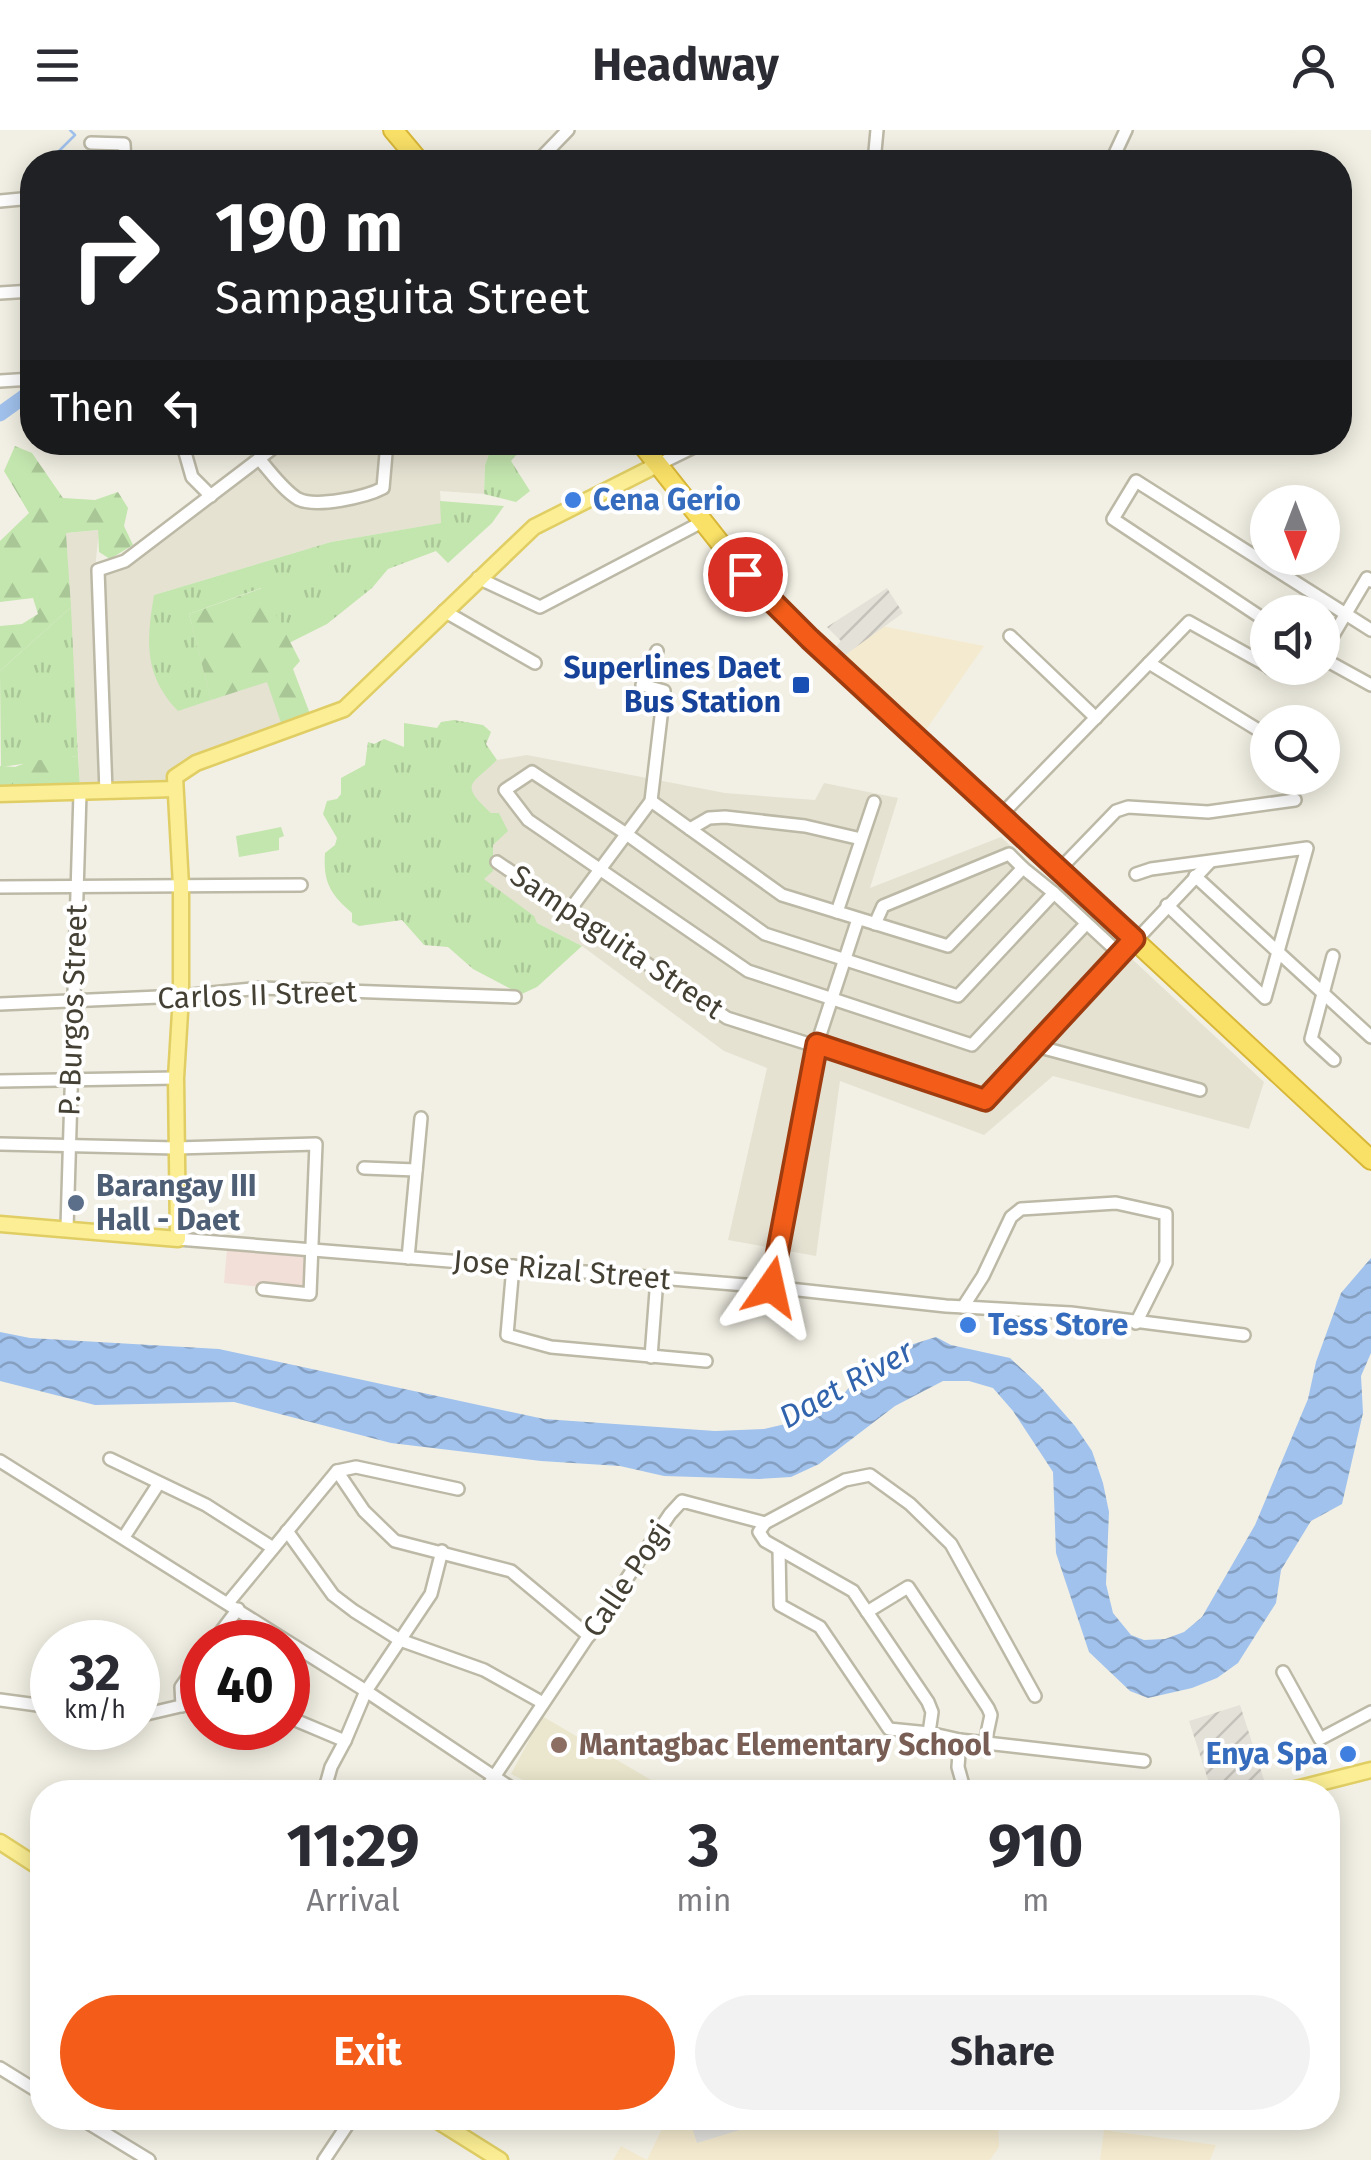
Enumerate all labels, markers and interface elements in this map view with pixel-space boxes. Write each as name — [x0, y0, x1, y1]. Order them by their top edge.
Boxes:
icon: menu — [30, 38, 85, 93]
text: Headway — [592, 38, 779, 92]
icon: person — [1286, 38, 1341, 93]
text: 190 m — [215, 186, 403, 270]
icon: right — [50, 190, 180, 320]
text: Sampaguita Street — [215, 271, 589, 325]
icon: left — [155, 380, 210, 435]
text: Then — [50, 385, 135, 431]
place label: Cena Gerio — [593, 482, 741, 518]
north arrow — [1250, 485, 1340, 575]
map controls — [1250, 485, 1340, 795]
marker: Cena Gerio — [562, 489, 584, 511]
pin — [703, 532, 788, 617]
icon: arrive — [718, 547, 773, 602]
button: sound — [1250, 595, 1340, 685]
place label: Superlines Daet Bus Station — [564, 650, 781, 720]
marker: Superlines Daet Bus Station — [790, 674, 812, 696]
button: search — [1250, 705, 1340, 795]
street label: Sampaguita Street — [504, 857, 731, 1027]
street label: P. Burgos Street — [51, 903, 95, 1116]
street label: Carlos II Street — [157, 974, 358, 1016]
place label: Barangay III Hall - Daet — [96, 1168, 257, 1238]
marker: Barangay III Hall - Daet — [65, 1192, 87, 1214]
position arrow — [719, 1235, 823, 1339]
street label: Jose Rizal Street — [452, 1243, 673, 1297]
place label: Tess Store — [988, 1307, 1128, 1343]
marker: Tess Store — [957, 1314, 979, 1336]
water label: Daet River — [772, 1331, 921, 1436]
street label: Calle Pogi — [575, 1514, 679, 1644]
speed limit sign: 40 — [180, 1620, 310, 1750]
text: 32 — [69, 1643, 121, 1703]
text: km/h — [64, 1695, 126, 1725]
place label: Mantagbac Elementary School — [579, 1727, 991, 1763]
marker: Mantagbac Elementary School — [548, 1734, 570, 1756]
place label: Enya Spa — [1206, 1736, 1328, 1772]
marker: Enya Spa — [1337, 1743, 1359, 1765]
text: 11:29 — [287, 1810, 420, 1882]
text: 3 — [688, 1810, 719, 1882]
text: 910 — [988, 1810, 1083, 1882]
text: Arrival — [306, 1881, 400, 1919]
text: min — [676, 1881, 731, 1919]
text: m — [1022, 1881, 1049, 1919]
button: Exit — [60, 1995, 675, 2110]
button: Share — [695, 1995, 1310, 2110]

